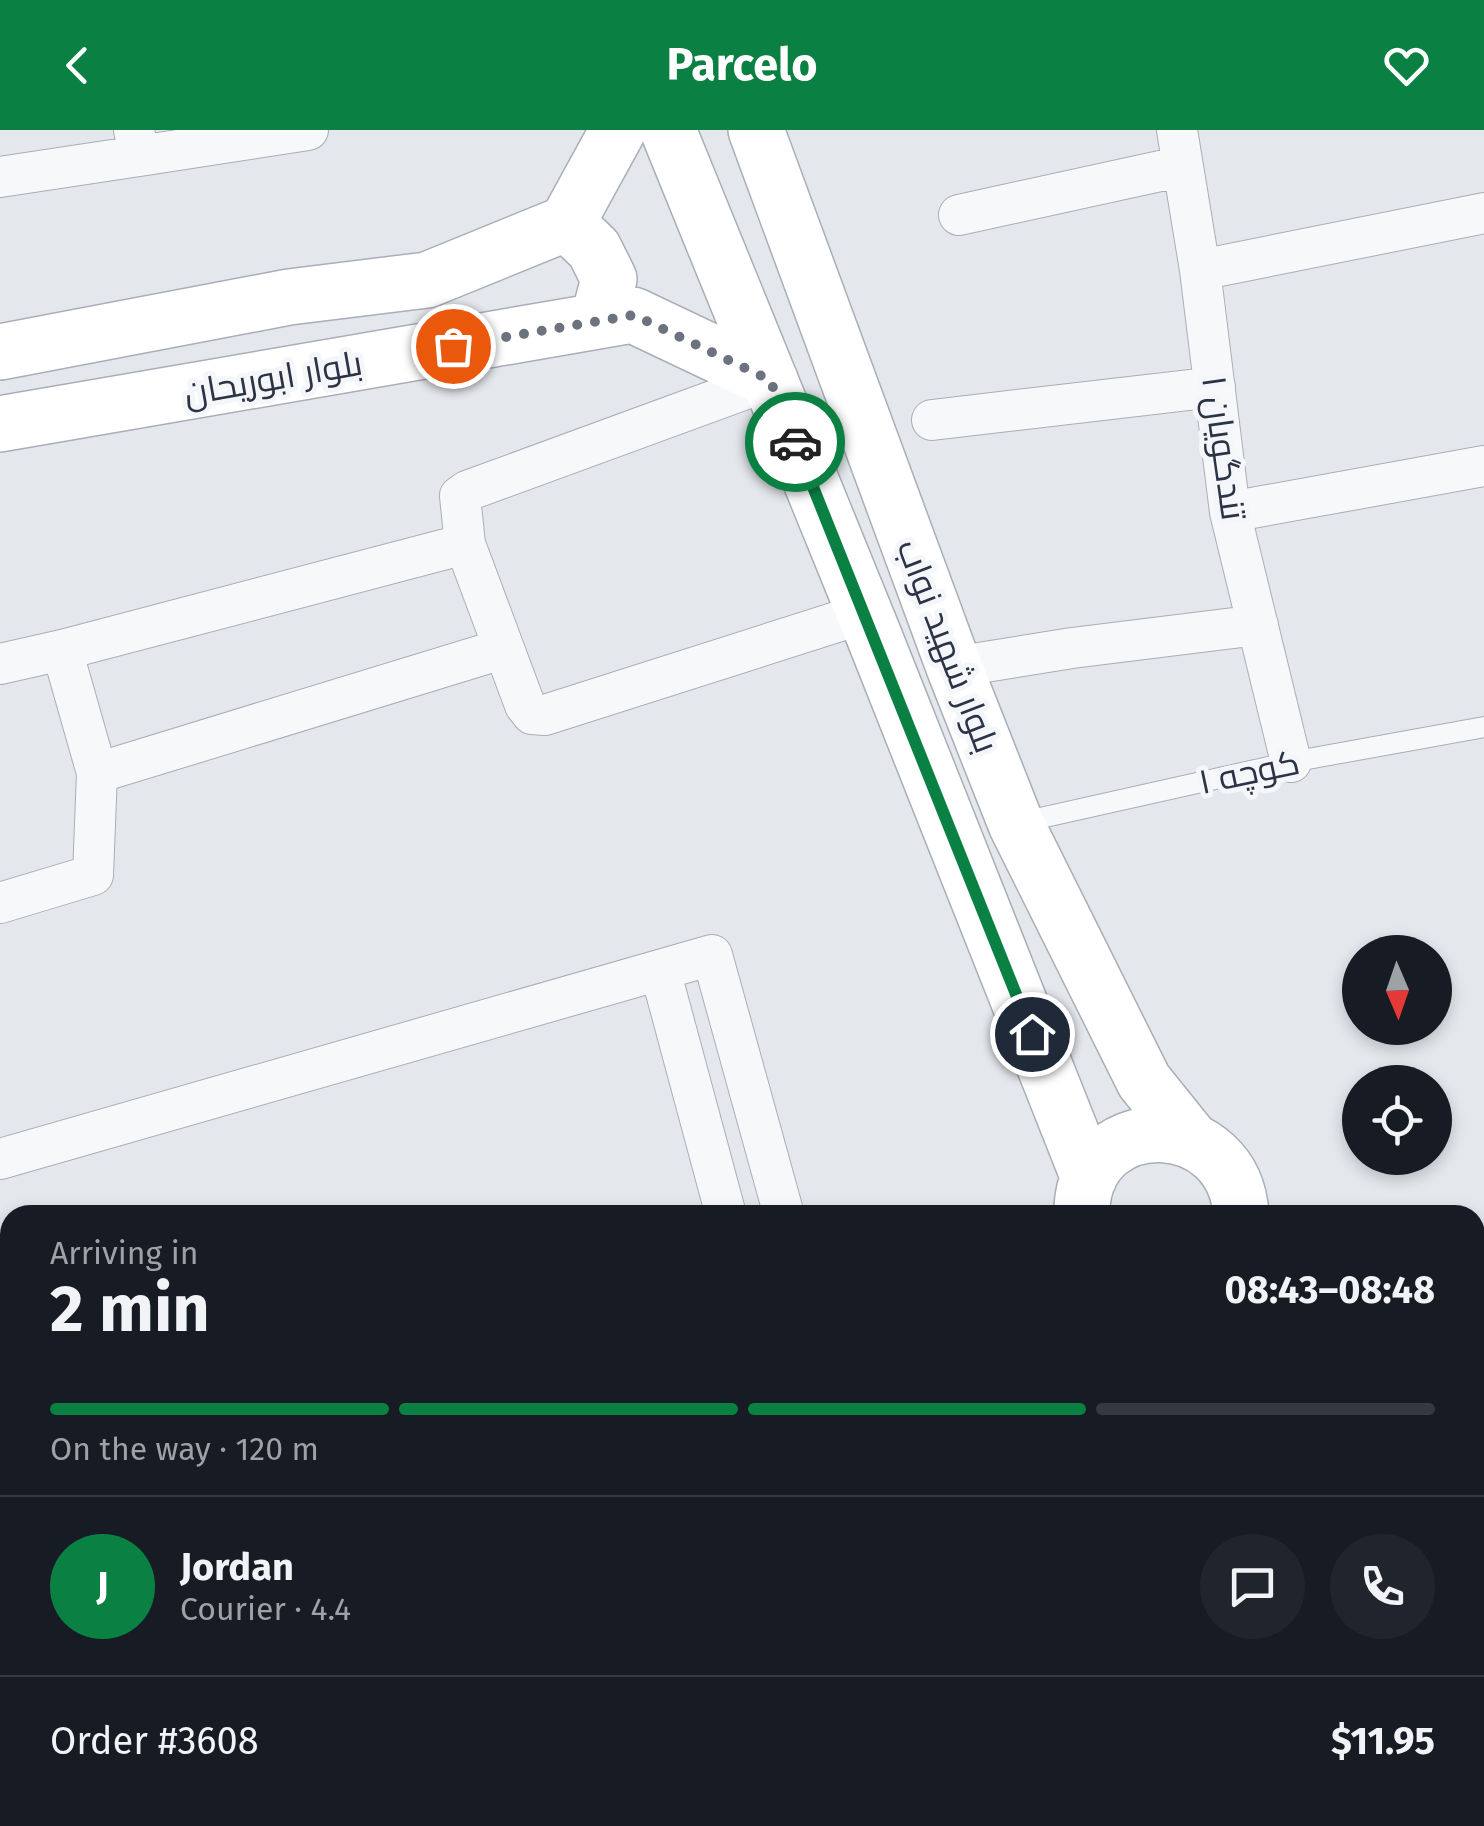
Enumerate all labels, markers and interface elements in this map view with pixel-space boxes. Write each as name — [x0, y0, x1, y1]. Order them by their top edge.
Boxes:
icon: back — [50, 38, 105, 93]
text: Parcelo — [667, 38, 817, 92]
icon: heart — [1379, 38, 1434, 93]
pin — [411, 304, 496, 389]
icon: bag — [426, 319, 481, 374]
street label: بلوار ابوریحان — [180, 342, 366, 414]
street label: تندگویان ۱ — [1193, 373, 1255, 523]
courier — [745, 392, 845, 492]
icon: car — [768, 415, 823, 470]
street label: بلوار شهید نواب — [888, 533, 1008, 759]
street label: کوچه ۱ — [1195, 741, 1304, 805]
north arrow — [1342, 935, 1452, 1045]
map controls — [1342, 935, 1452, 1175]
pin — [990, 992, 1075, 1077]
icon: home — [1005, 1007, 1060, 1062]
button: locate — [1342, 1065, 1452, 1175]
text: Arriving in — [50, 1234, 198, 1272]
text: 08:43–08:48 — [1225, 1267, 1435, 1313]
text: 2 min — [50, 1270, 210, 1348]
text: On the way · 120 m — [50, 1430, 319, 1468]
button: chat — [1200, 1534, 1305, 1639]
button: phone — [1330, 1534, 1435, 1639]
text: Jordan — [180, 1544, 294, 1590]
text: J — [96, 1563, 109, 1609]
text: Courier · 4.4 — [180, 1590, 351, 1628]
text: Order #3608 — [50, 1718, 259, 1764]
text: $11.95 — [1331, 1718, 1435, 1764]

